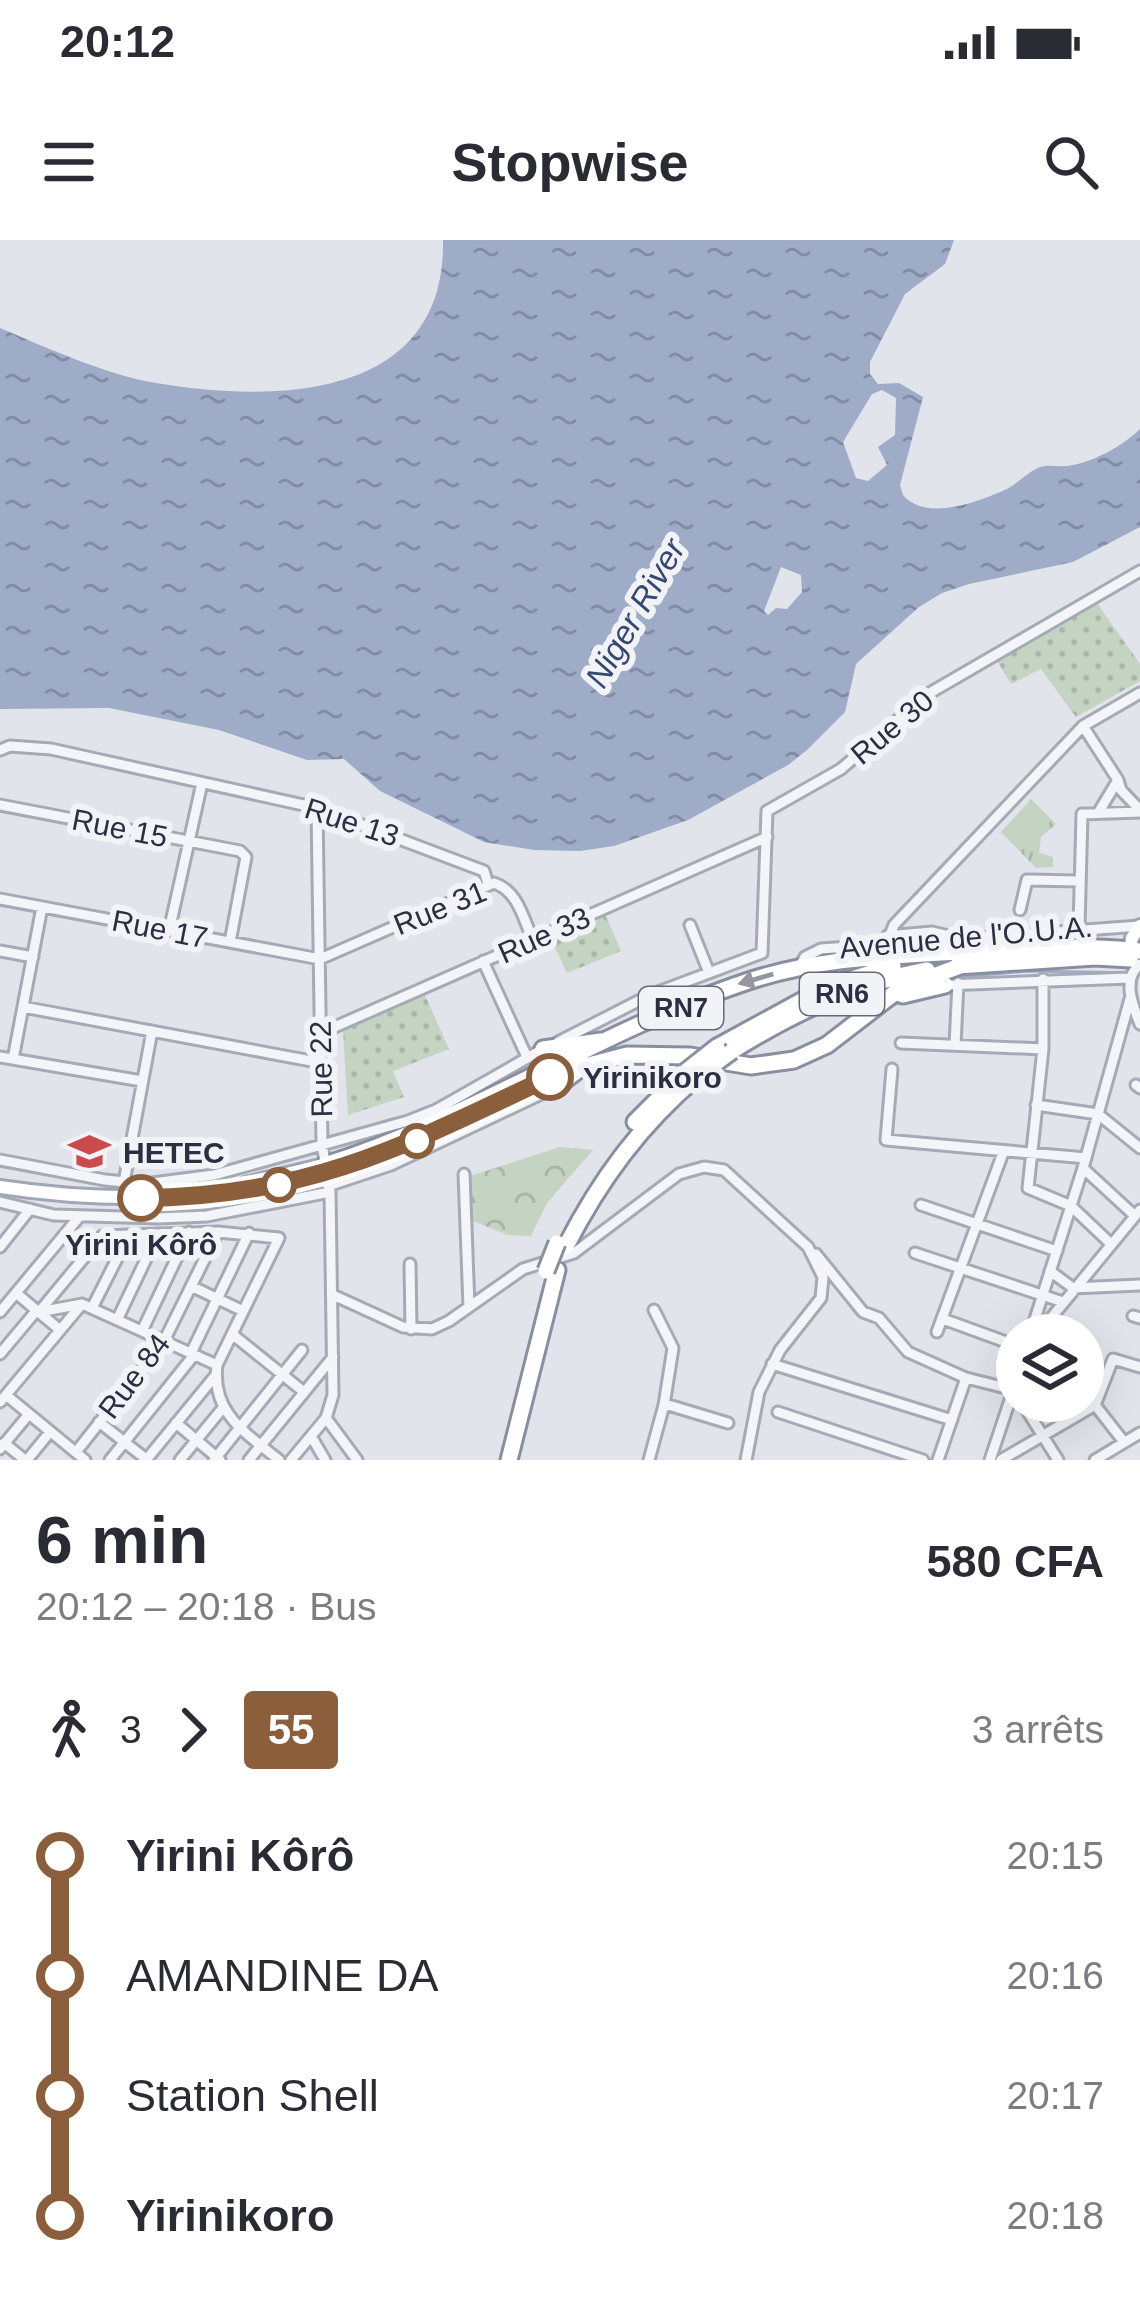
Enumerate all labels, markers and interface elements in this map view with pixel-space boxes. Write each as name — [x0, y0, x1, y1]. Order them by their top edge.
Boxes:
text: 20:12 — [60, 16, 175, 67]
icon: menu — [36, 129, 102, 195]
icon: search — [1038, 129, 1104, 195]
text: Stopwise — [451, 132, 689, 192]
water label: Niger River — [578, 531, 693, 694]
street label: Rue 30 — [844, 683, 940, 771]
street label: Rue 13 — [301, 791, 403, 853]
street label: Rue 15 — [69, 803, 171, 853]
street label: Rue 31 — [389, 875, 491, 941]
street label: Rue 33 — [493, 900, 595, 970]
street label: Rue 17 — [109, 904, 211, 954]
street label: Avenue de l'O.U.A. — [838, 910, 1094, 964]
one-way arrow — [737, 971, 774, 989]
road number: RN6 — [800, 973, 884, 1015]
road number: RN7 — [639, 987, 723, 1029]
street label: Rue 22 — [304, 1020, 338, 1118]
marker: Yirinikoro — [528, 1055, 572, 1099]
place label: Yirinikoro — [583, 1061, 722, 1094]
unlabelled marker — [401, 1125, 433, 1157]
school or university icon: HETEC — [66, 1129, 112, 1175]
place label: HETEC — [123, 1136, 225, 1169]
unlabelled marker — [263, 1169, 295, 1201]
marker: Yirini Kôrô — [119, 1176, 163, 1220]
place label: Yirini Kôrô — [65, 1228, 217, 1261]
map controls — [996, 1314, 1104, 1422]
button: layers — [996, 1314, 1104, 1422]
street label: Rue 84 — [92, 1327, 176, 1425]
text: 6 min — [36, 1503, 208, 1577]
text: 580 CFA — [926, 1536, 1104, 1587]
text: 20:12 – 20:18 · Bus — [36, 1585, 376, 1628]
icon: walk — [36, 1697, 102, 1763]
icon: forward — [160, 1697, 226, 1763]
text: 55 — [268, 1706, 314, 1753]
text: 3 — [120, 1708, 142, 1751]
text: 3 arrêts — [972, 1708, 1104, 1751]
text: Yirini Kôrô — [126, 1830, 354, 1881]
text: 20:15 — [1006, 1834, 1104, 1877]
text: AMANDINE DA — [126, 1950, 439, 2001]
text: 20:16 — [1006, 1954, 1104, 1997]
text: Station Shell — [126, 2070, 379, 2121]
text: 20:17 — [1006, 2074, 1104, 2117]
text: Yirinikoro — [126, 2190, 334, 2241]
text: 20:18 — [1006, 2194, 1104, 2237]

